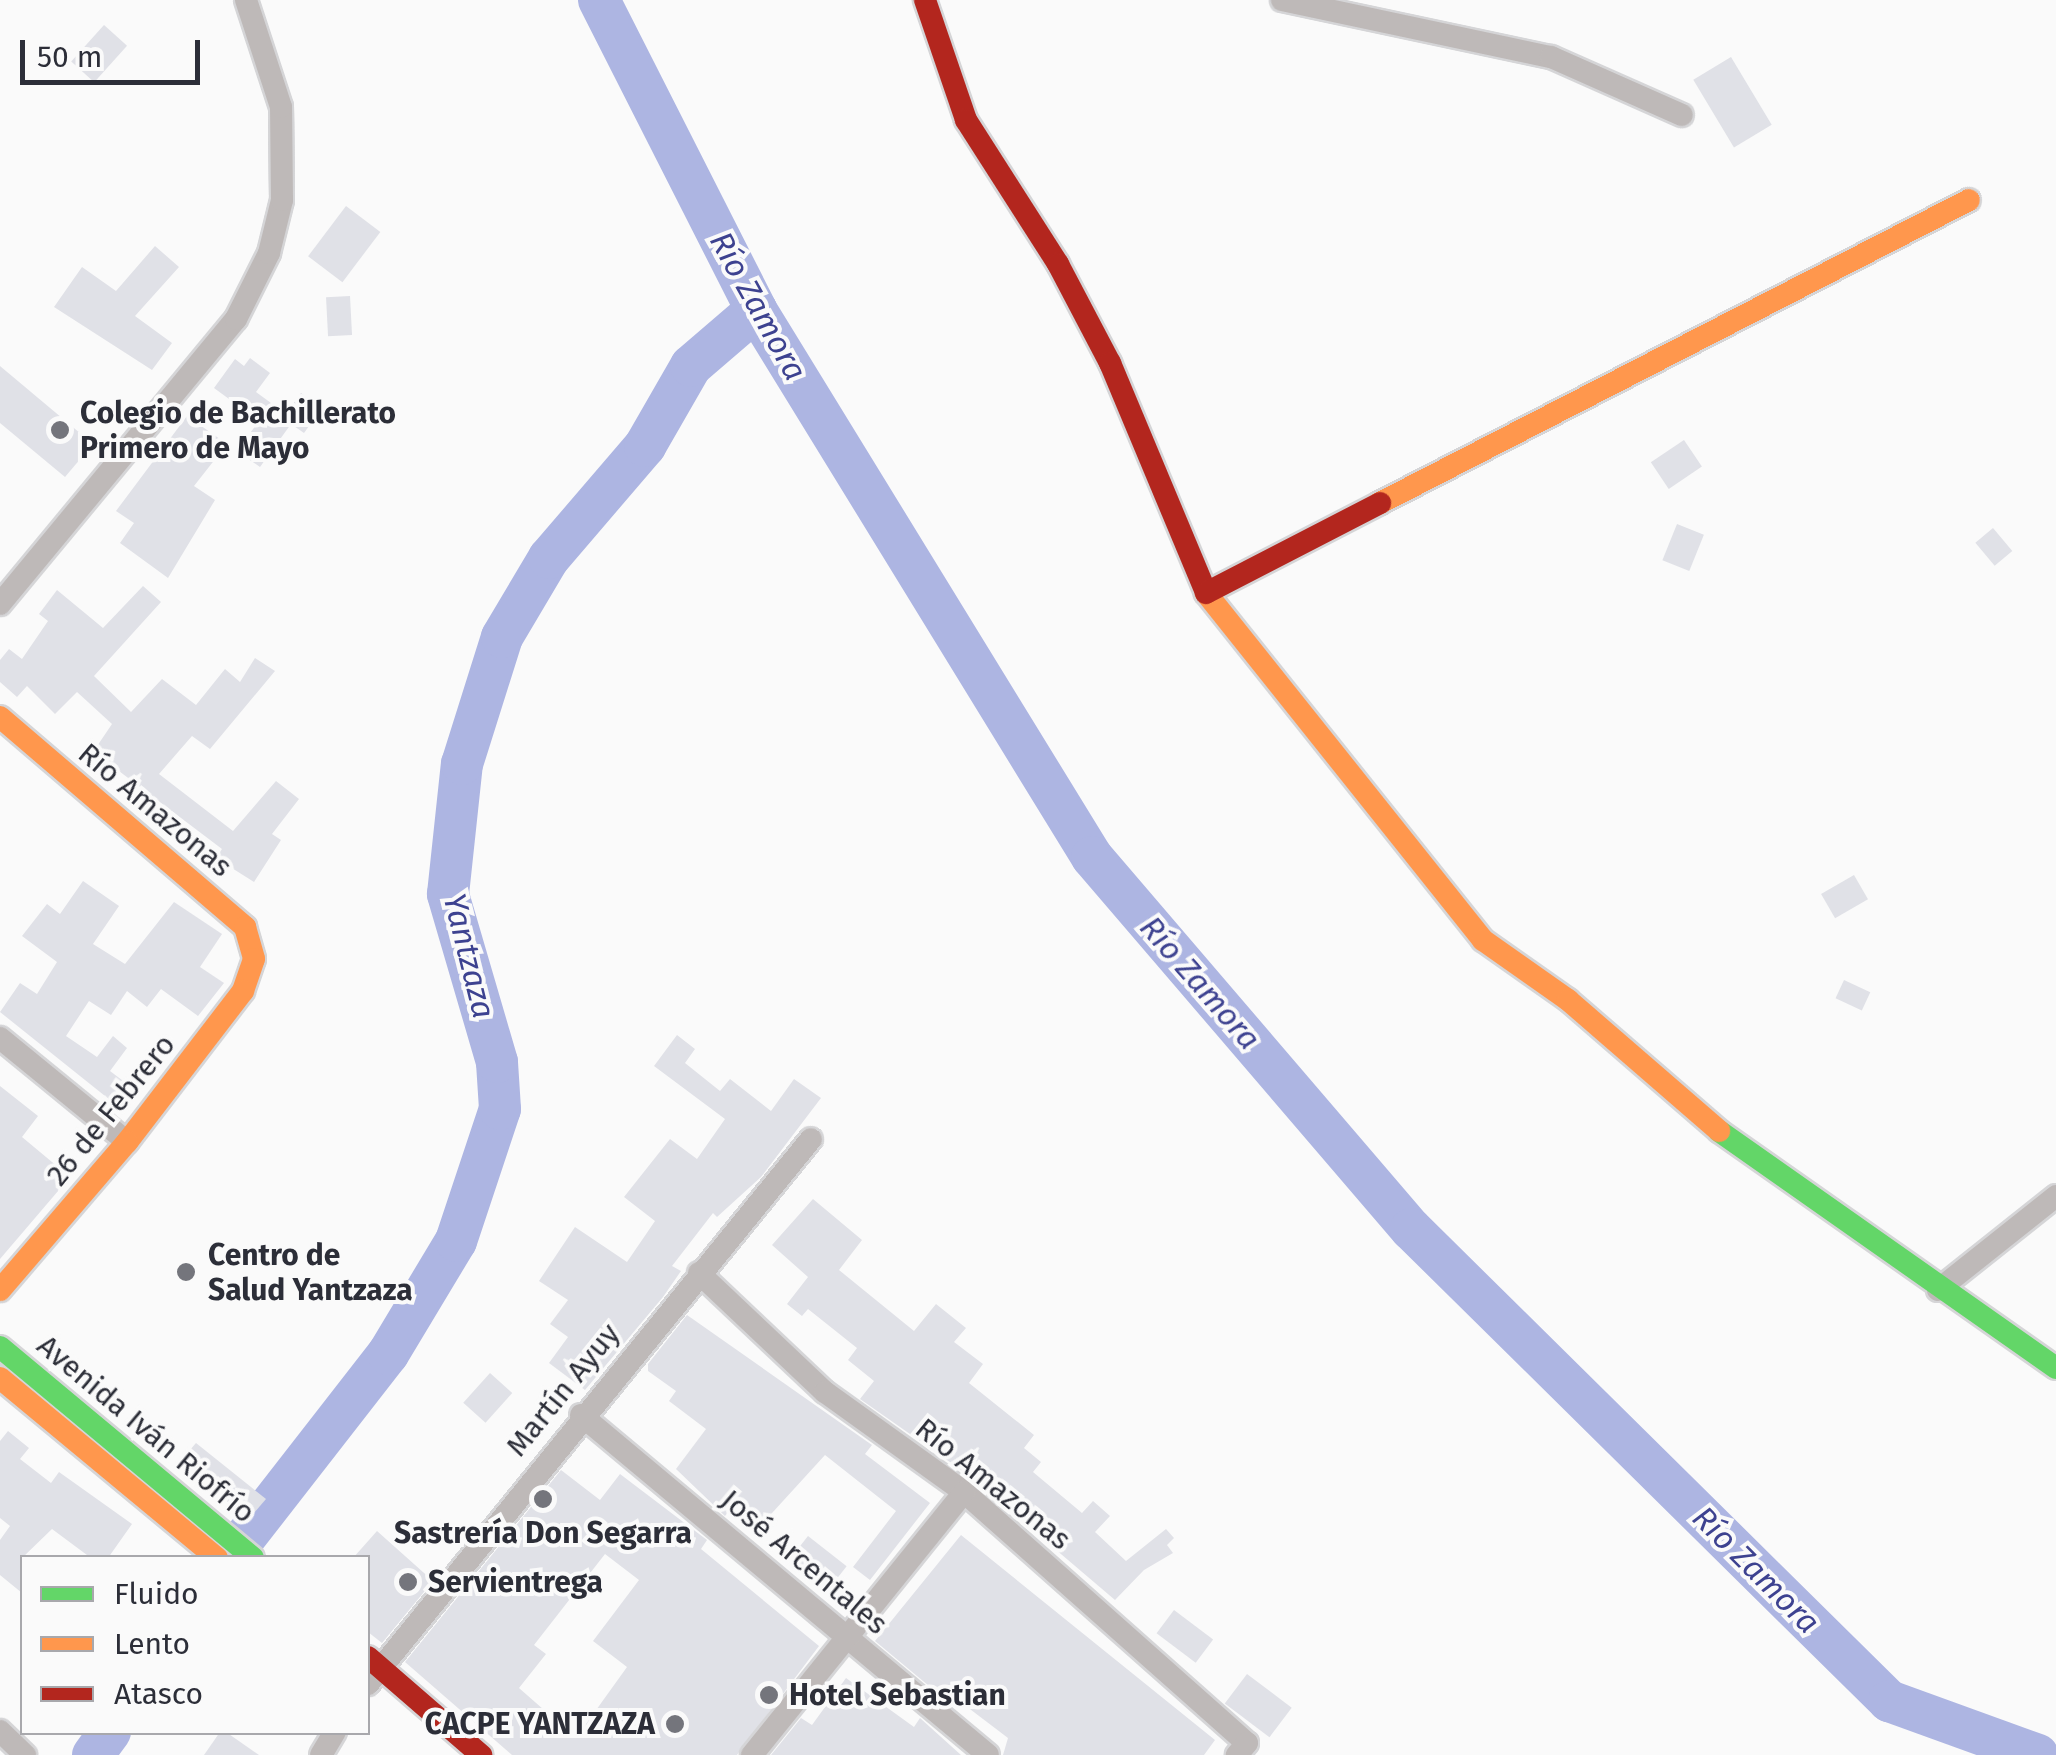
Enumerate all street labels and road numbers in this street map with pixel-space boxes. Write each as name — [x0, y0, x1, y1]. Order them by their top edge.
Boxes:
street label: Río Amazonas — [71, 735, 239, 885]
street label: 26 de Febrero — [39, 1027, 183, 1193]
street label: Martín Ayuy — [499, 1316, 627, 1464]
street label: Avenida Iván Riofrío — [30, 1327, 262, 1531]
street label: Río Amazonas — [908, 1410, 1078, 1558]
street label: José Arcentales — [713, 1482, 895, 1642]

